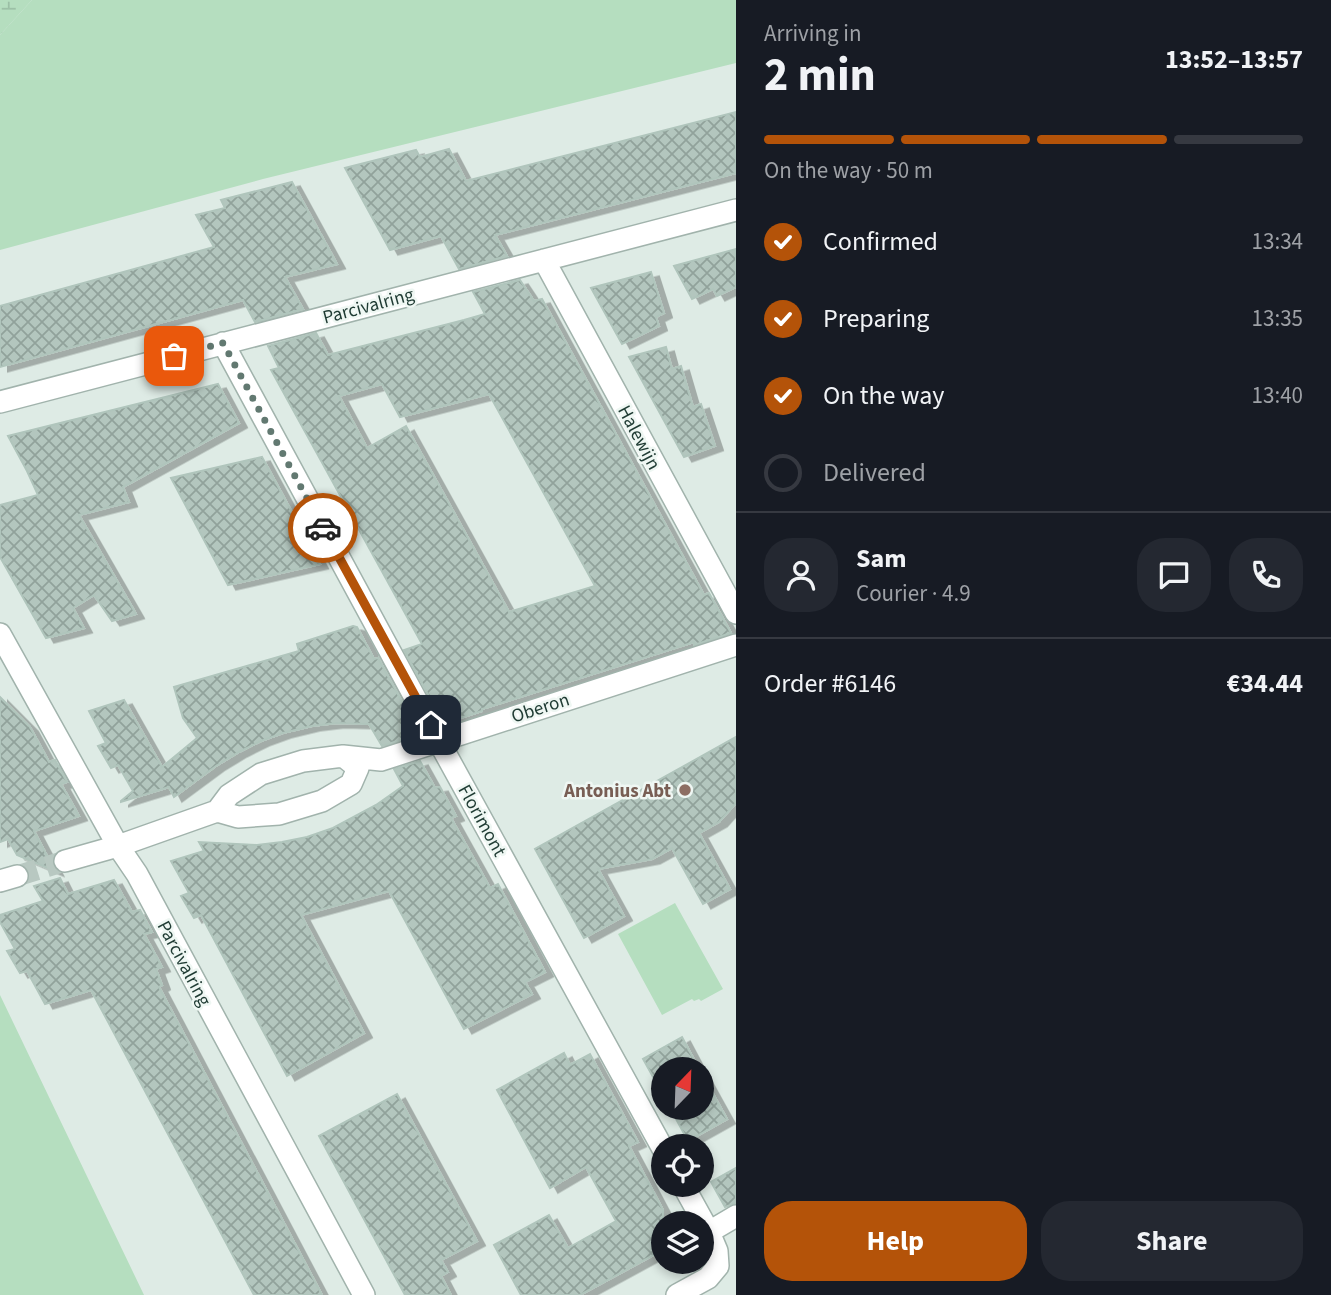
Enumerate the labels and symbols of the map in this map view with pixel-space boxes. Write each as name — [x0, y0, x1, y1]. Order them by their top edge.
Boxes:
street label: Parcivalring — [320, 281, 417, 332]
pin — [144, 326, 204, 386]
street label: Halewijn — [610, 401, 667, 475]
courier — [288, 493, 358, 563]
street label: Oberon — [508, 686, 573, 730]
pin — [401, 695, 461, 755]
place label: Antonius Abt — [563, 778, 671, 805]
street label: Florimont — [451, 780, 513, 862]
marker: Antonius Abt — [677, 782, 693, 798]
street label: Parcivalring — [150, 916, 218, 1012]
north arrow — [651, 1057, 714, 1120]

